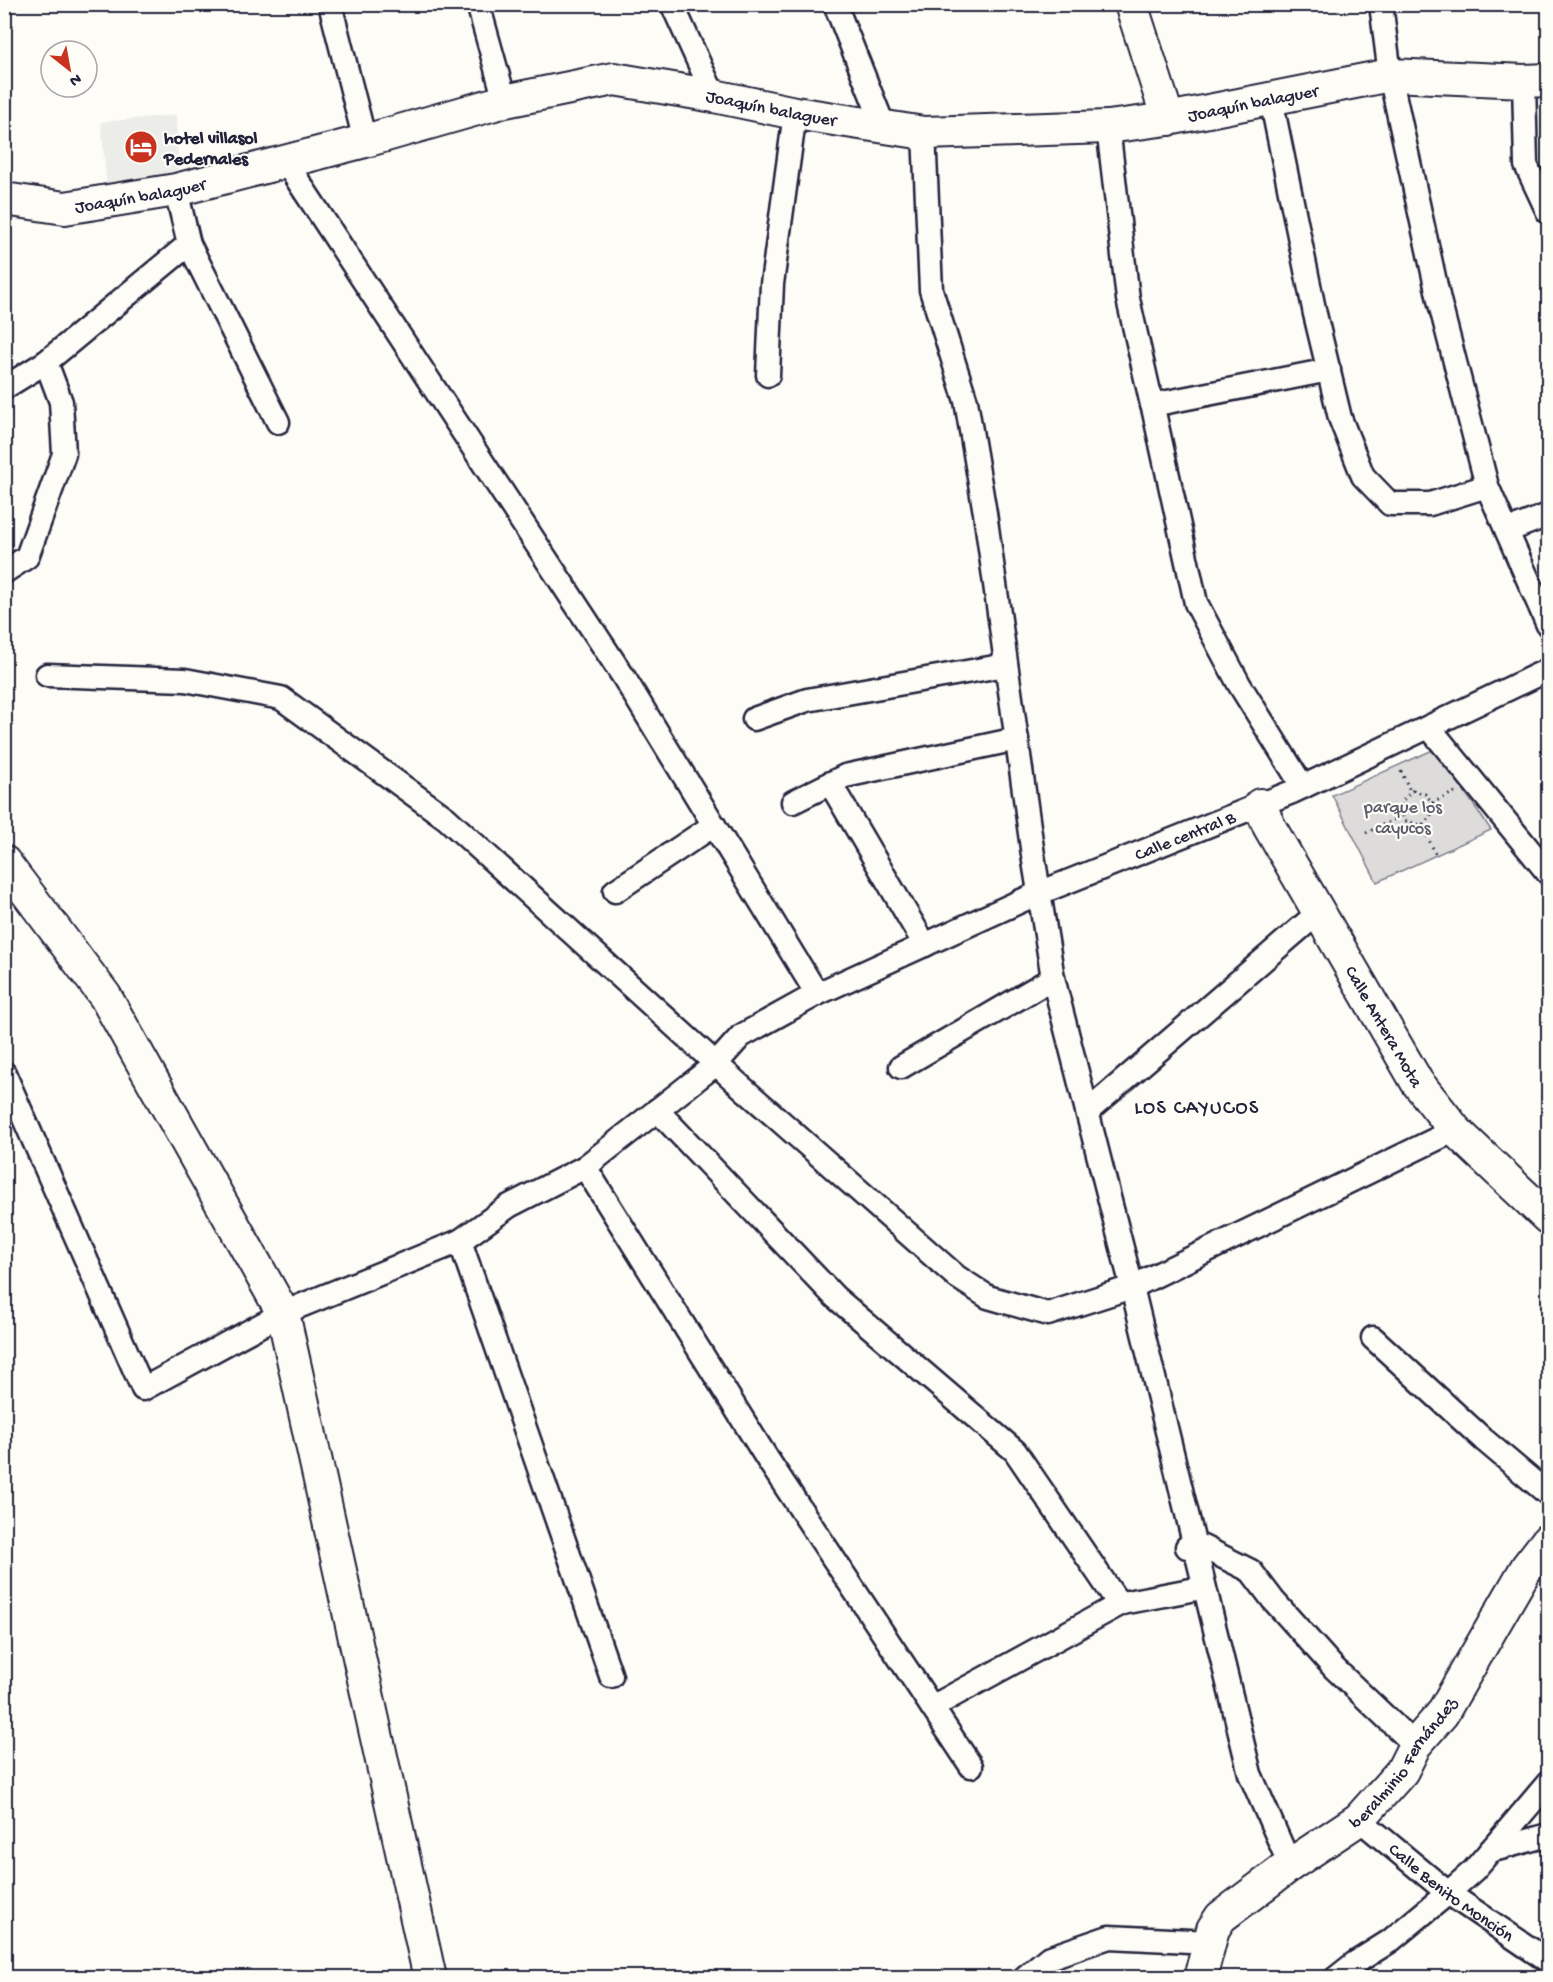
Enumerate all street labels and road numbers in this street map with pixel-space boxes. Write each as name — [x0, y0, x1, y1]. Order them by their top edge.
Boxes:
street label: Joaquín balaguer — [1186, 81, 1322, 128]
street label: Joaquín balaguer — [704, 87, 839, 133]
street label: Joaquín balaguer — [74, 174, 210, 219]
street label: Calle central B — [1132, 807, 1240, 867]
street label: Calle Antera Mota — [1339, 963, 1426, 1093]
street label: beralminio Fernández — [1347, 1694, 1463, 1835]
street label: Calle Benito Monción — [1383, 1840, 1517, 1948]

